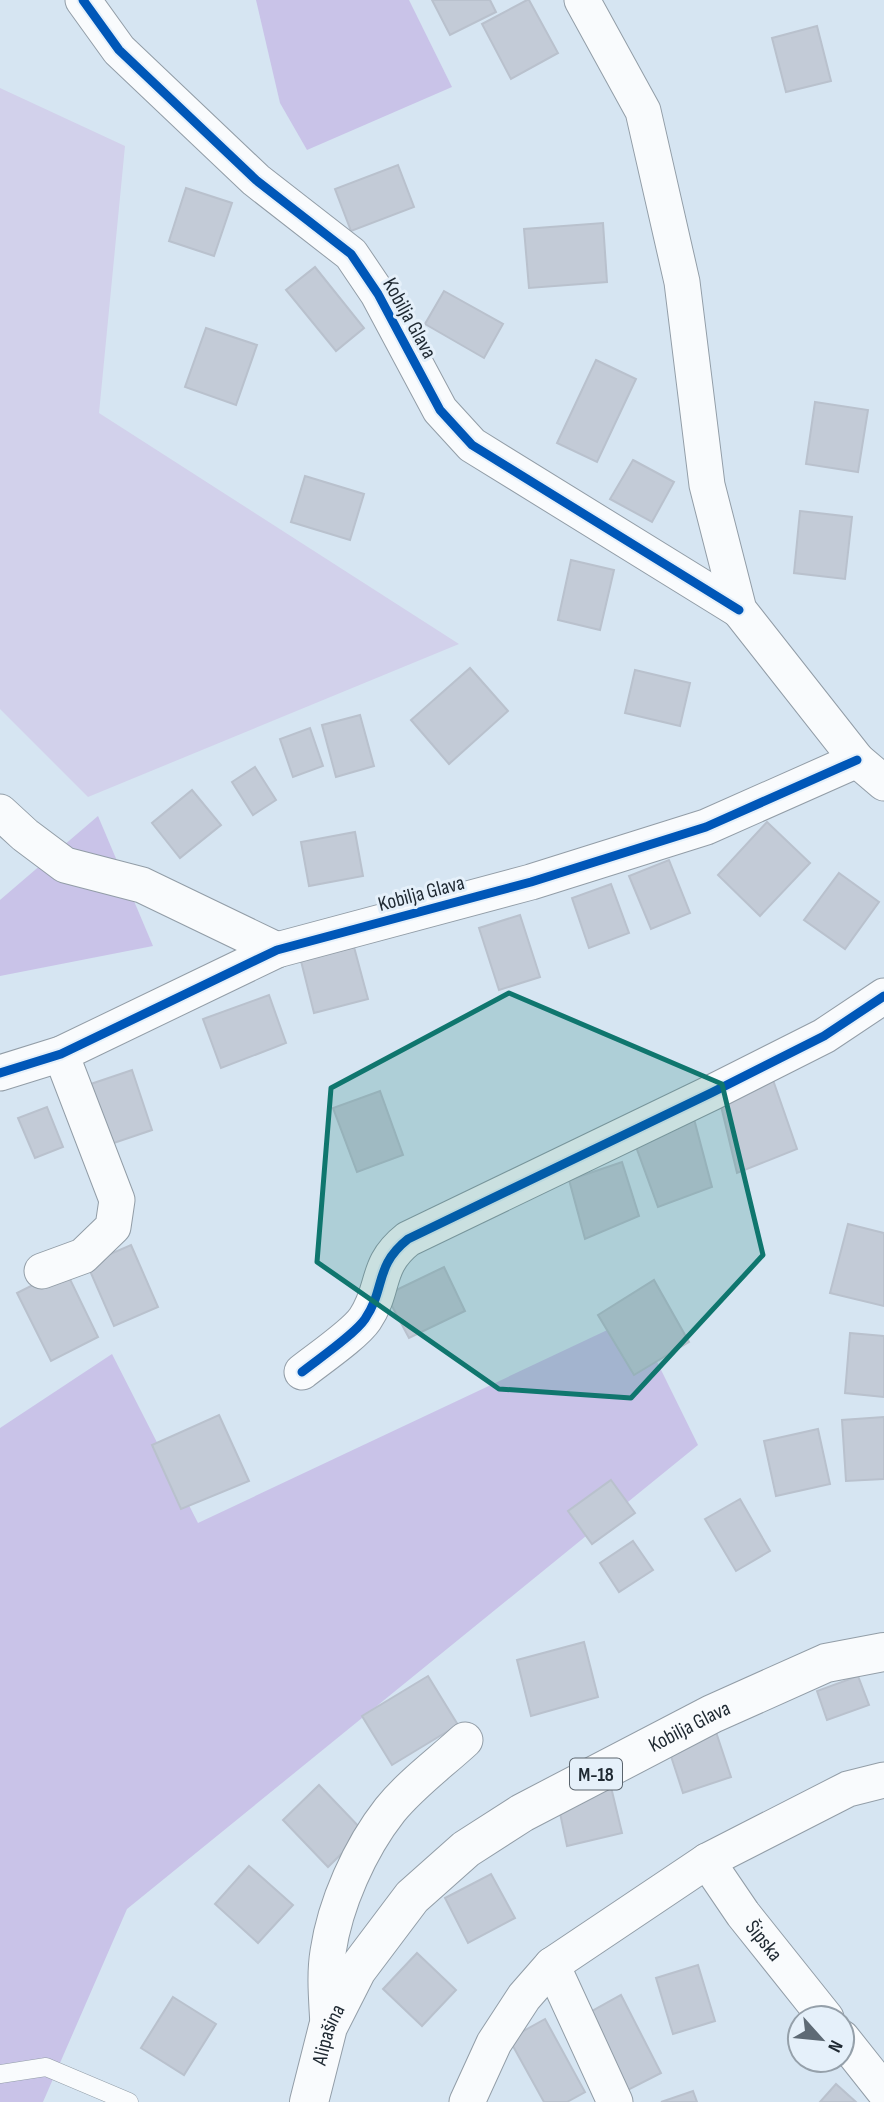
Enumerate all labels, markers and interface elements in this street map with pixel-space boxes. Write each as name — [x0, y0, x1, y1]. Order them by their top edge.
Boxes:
street label: Kobilja Glava — [377, 274, 442, 363]
street label: Kobilja Glava — [375, 870, 467, 917]
street label: Kobilja Glava — [644, 1696, 734, 1758]
road number: M-18 — [570, 1758, 622, 1790]
street label: Šipska — [740, 1915, 788, 1966]
street label: Alipašina — [307, 2000, 350, 2069]
north arrow — [786, 2004, 856, 2074]
text: N — [822, 2036, 847, 2056]

